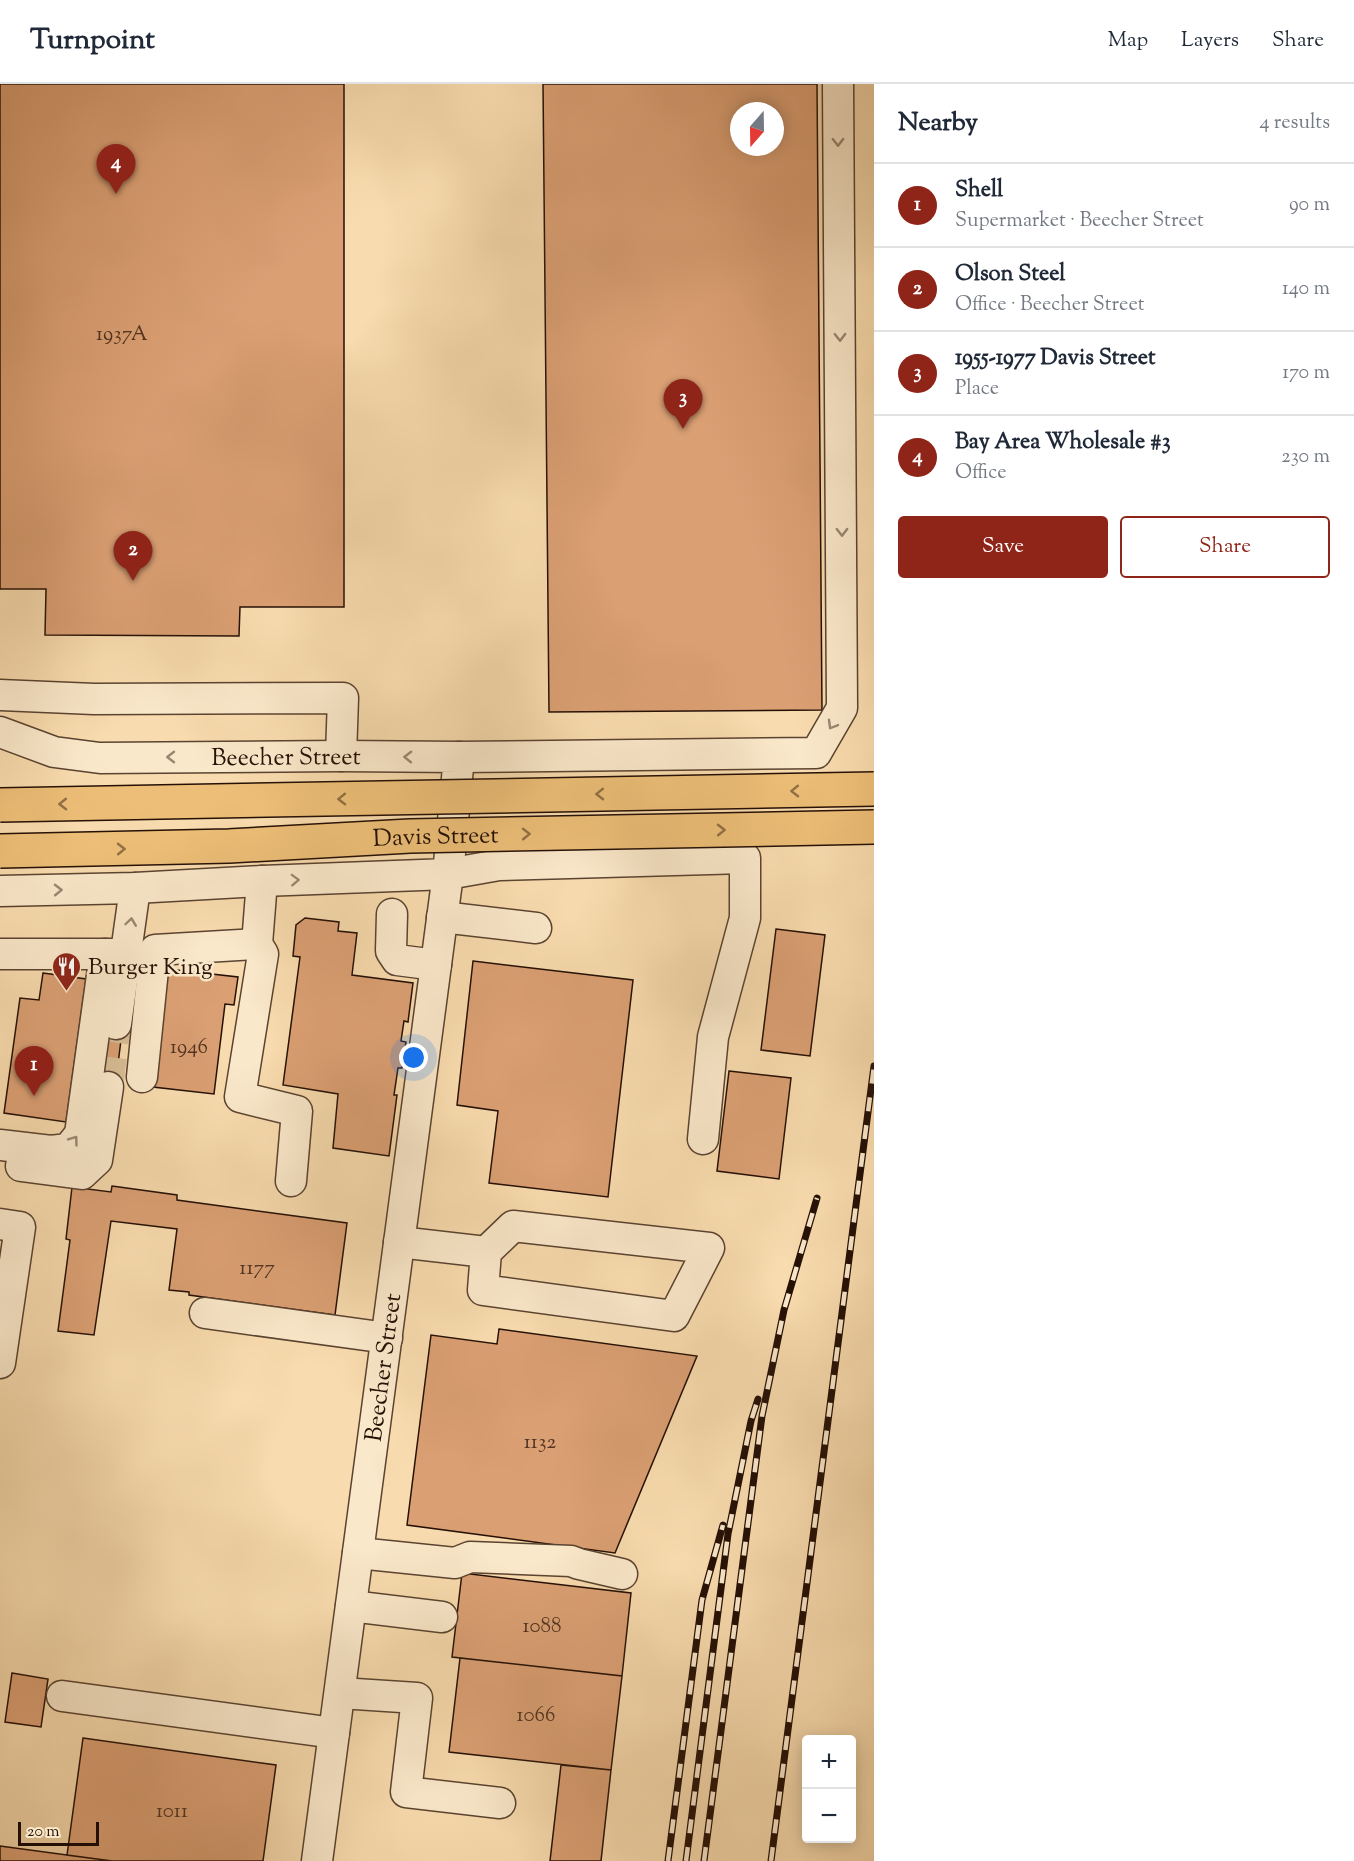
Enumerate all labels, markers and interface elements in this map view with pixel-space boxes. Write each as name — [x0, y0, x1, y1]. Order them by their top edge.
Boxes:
text: Turnpoint — [30, 21, 155, 61]
text: Map — [1108, 26, 1148, 56]
text: Layers — [1181, 26, 1239, 56]
text: Share — [1272, 26, 1324, 56]
north arrow — [730, 102, 784, 156]
text: Nearby — [898, 105, 978, 142]
text: 4 results — [1259, 109, 1330, 138]
one-way arrow — [832, 138, 845, 147]
pin: 4 — [96, 144, 136, 194]
text: Shell — [955, 175, 1003, 207]
text: 1 — [914, 191, 921, 220]
text: 90 m — [1289, 191, 1330, 220]
text: Supermarket · Beecher Street — [955, 207, 1204, 236]
text: Olson Steel — [955, 259, 1065, 291]
text: 2 — [913, 275, 922, 304]
text: 140 m — [1282, 275, 1330, 304]
text: Office · Beecher Street — [955, 291, 1145, 320]
house number: 1937A — [96, 320, 148, 350]
one-way arrow — [834, 333, 846, 342]
text: 1955-1977 Davis Street — [955, 343, 1156, 375]
text: 3 — [913, 359, 922, 388]
text: 170 m — [1282, 359, 1330, 388]
text: Place — [955, 375, 999, 404]
pin: 3 — [664, 380, 702, 429]
text: Bay Area Wholesale #3 — [955, 427, 1171, 459]
text: 4 — [912, 443, 923, 472]
text: 230 m — [1281, 443, 1330, 472]
text: Office — [955, 459, 1007, 488]
button: Save — [898, 516, 1108, 578]
button: Share — [1120, 516, 1330, 578]
one-way arrow — [836, 528, 848, 537]
pin: 2 — [114, 532, 152, 581]
one-way arrow — [828, 719, 839, 729]
street label: Beecher Street — [211, 741, 361, 776]
one-way arrow — [167, 751, 176, 763]
one-way arrow — [404, 751, 413, 763]
one-way arrow — [790, 785, 799, 797]
one-way arrow — [595, 788, 604, 800]
one-way arrow — [337, 793, 346, 805]
one-way arrow — [58, 798, 67, 810]
street label: Davis Street — [372, 819, 499, 857]
one-way arrow — [717, 824, 726, 837]
one-way arrow — [522, 828, 531, 840]
one-way arrow — [117, 842, 126, 855]
one-way arrow — [291, 873, 300, 886]
one-way arrow — [54, 884, 63, 896]
one-way arrow — [124, 917, 136, 926]
restaurant icon: Burger King — [51, 950, 83, 992]
place label: Burger King — [88, 951, 213, 985]
house number: 1946 — [170, 1033, 208, 1063]
your location — [399, 1043, 428, 1072]
pin: 1 — [15, 1046, 54, 1096]
one-way arrow — [67, 1136, 78, 1147]
house number: 1177 — [239, 1254, 275, 1284]
street label: Beecher Street — [358, 1291, 411, 1444]
house number: 1132 — [524, 1428, 556, 1458]
house number: 1088 — [522, 1612, 562, 1642]
house number: 1066 — [517, 1701, 555, 1731]
map controls — [802, 1735, 856, 1843]
button: + — [802, 1735, 856, 1789]
button: − — [802, 1789, 856, 1843]
house number: 1011 — [156, 1797, 188, 1827]
scale bar — [18, 1819, 99, 1846]
text: 20 m — [27, 1821, 60, 1844]

